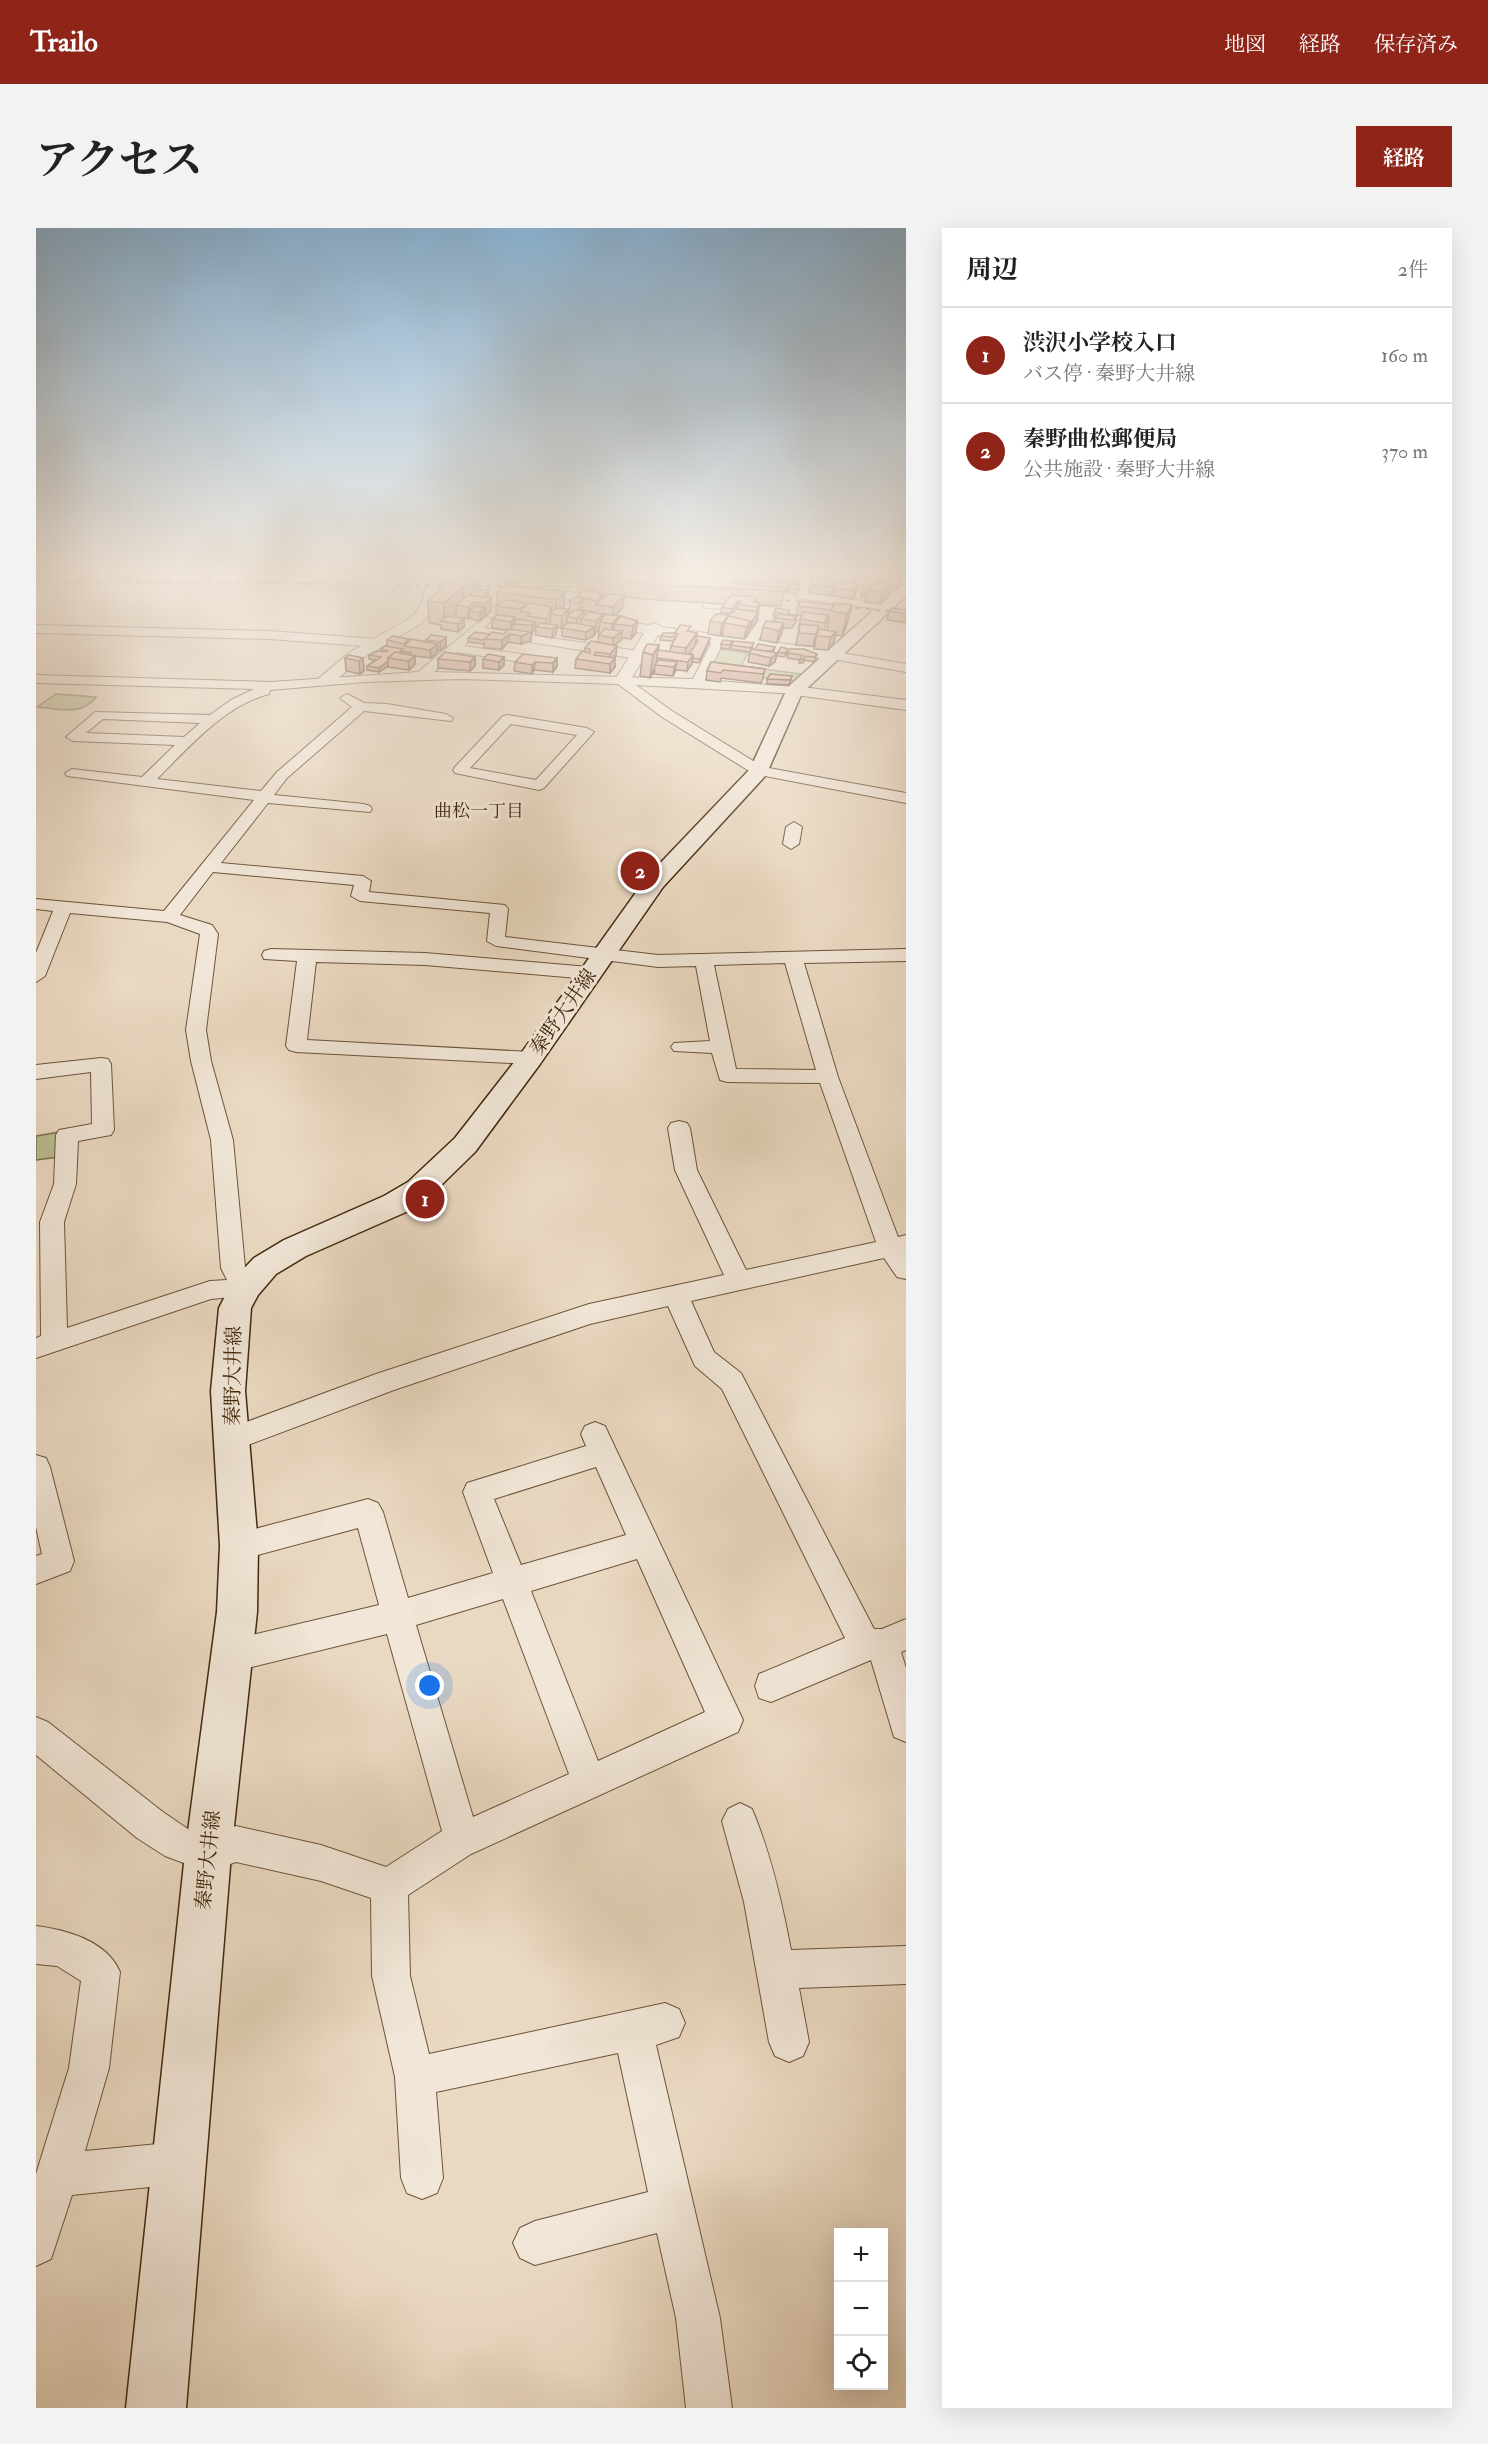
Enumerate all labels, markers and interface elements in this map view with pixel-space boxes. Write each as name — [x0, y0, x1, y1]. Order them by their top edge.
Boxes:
text: Trailo — [30, 25, 98, 60]
text: 地図 — [1224, 31, 1266, 58]
text: 経路 — [1299, 31, 1341, 58]
text: 保存済み — [1374, 31, 1458, 58]
button: 経路 — [1356, 126, 1452, 187]
text: アクセス — [36, 135, 203, 187]
text: 周辺 — [966, 254, 1018, 286]
text: 2件 — [1398, 257, 1428, 282]
text: 渋沢小学校入口 — [1023, 329, 1177, 357]
text: 1 — [982, 343, 989, 368]
text: 160 m — [1381, 343, 1428, 368]
text: バス停 · 秦野大井線 — [1023, 361, 1195, 386]
text: 秦野曲松郵便局 — [1023, 425, 1177, 453]
text: 2 — [980, 439, 991, 464]
text: 370 m — [1381, 439, 1428, 464]
text: 公共施設 · 秦野大井線 — [1023, 457, 1215, 482]
district label: 曲松一丁目 — [434, 800, 524, 823]
pin: 2 — [620, 848, 660, 894]
street label: 秦野大井線 — [524, 964, 602, 1060]
pin: 1 — [406, 1176, 444, 1222]
street label: 秦野大井線 — [220, 1326, 246, 1426]
your location — [415, 1671, 444, 1700]
street label: 秦野大井線 — [190, 1809, 226, 1911]
map controls — [834, 2228, 888, 2390]
button: + — [834, 2228, 888, 2282]
button: − — [834, 2282, 888, 2336]
button: locate — [834, 2336, 888, 2390]

